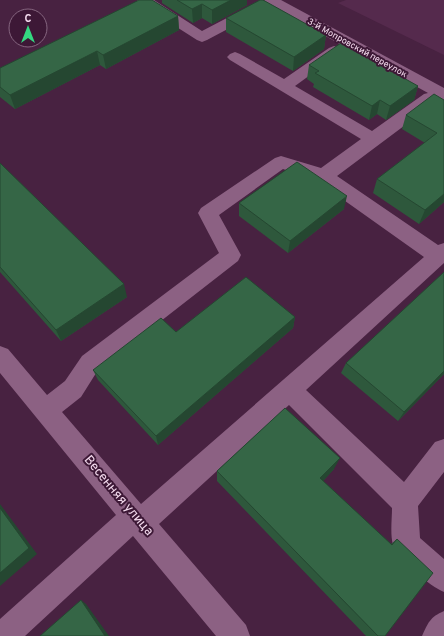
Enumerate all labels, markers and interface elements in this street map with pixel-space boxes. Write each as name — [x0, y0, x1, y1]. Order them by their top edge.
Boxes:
north arrow — [8, 8, 48, 48]
text: С — [24, 12, 32, 26]
street label: 3-й Мопровский переулок — [305, 16, 409, 80]
street label: Весенняя улица — [80, 453, 156, 539]

